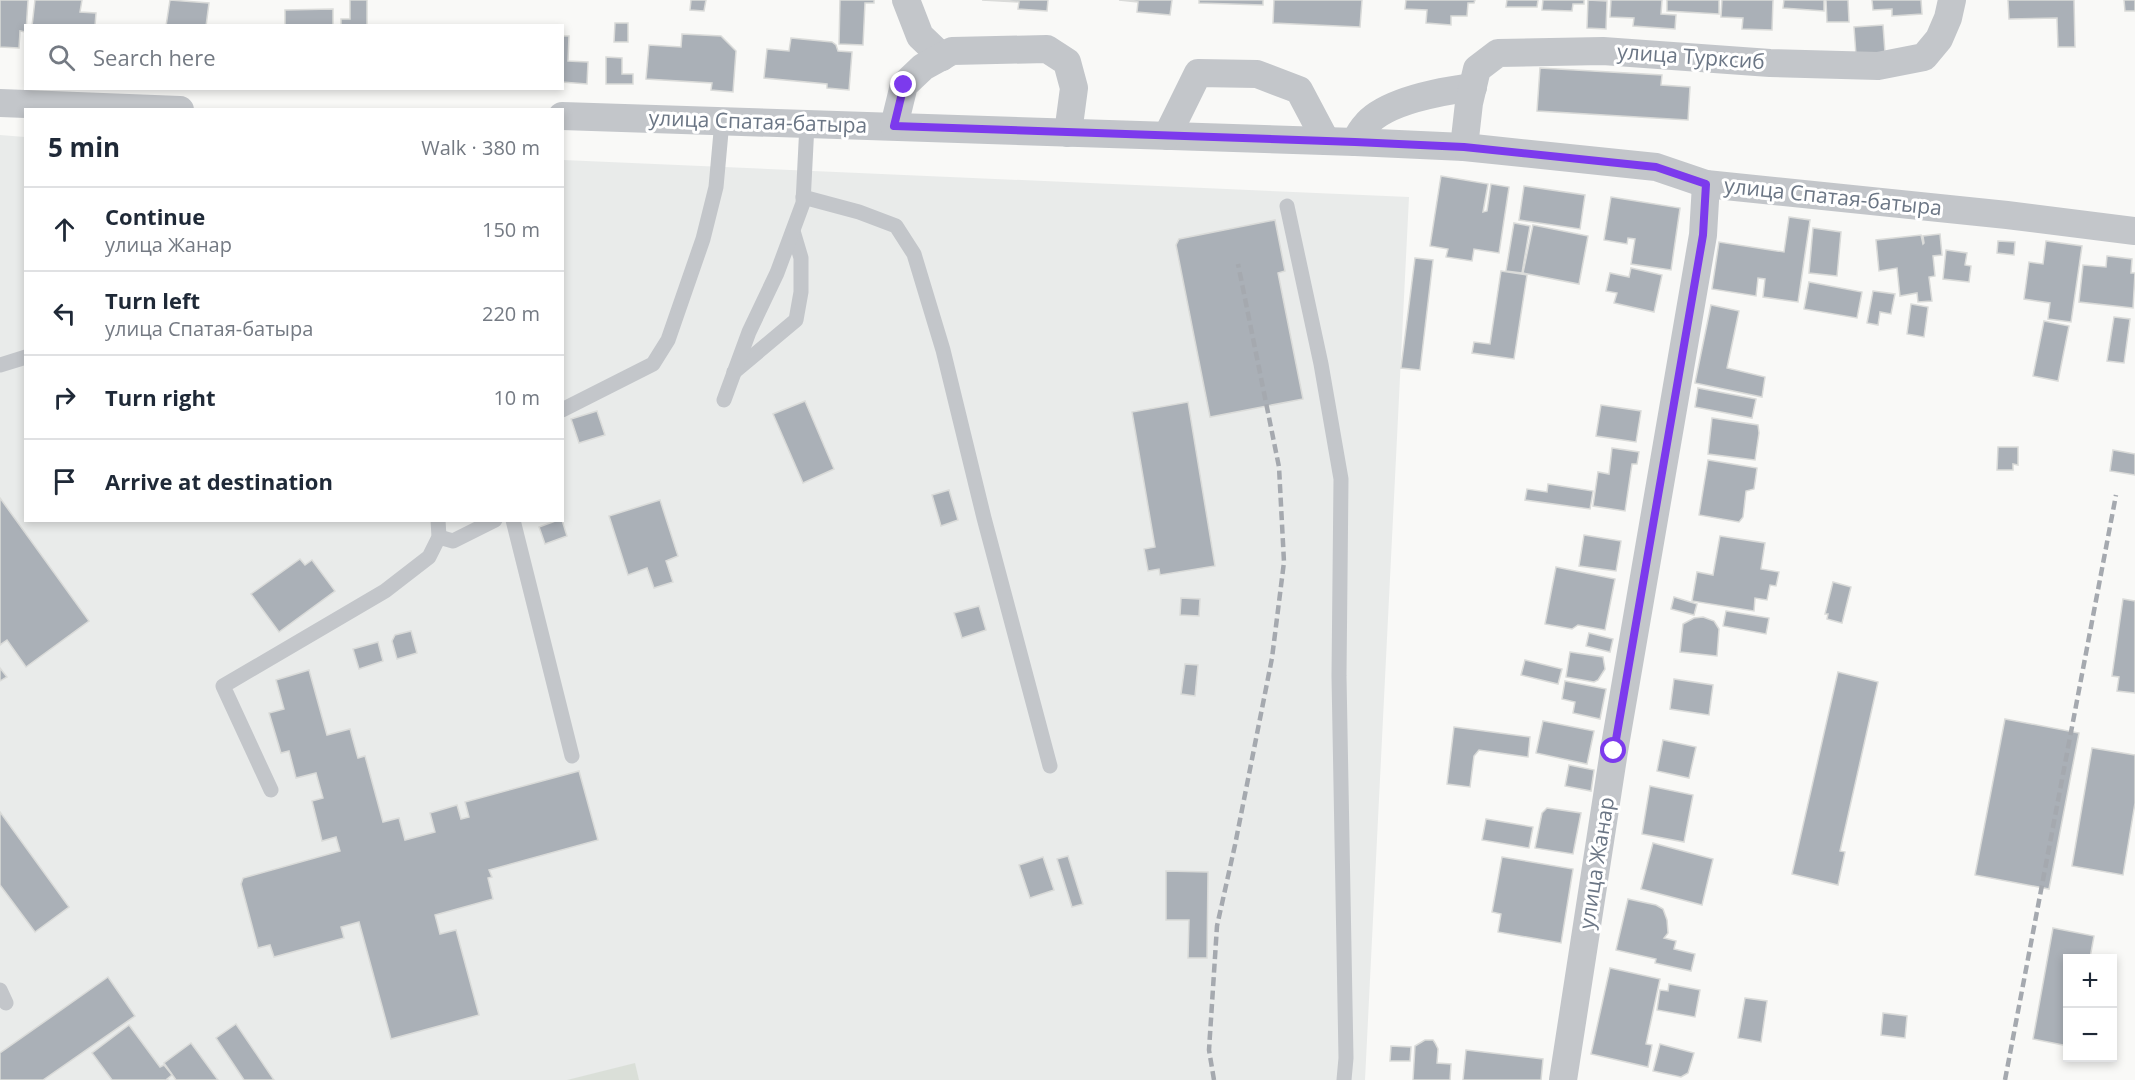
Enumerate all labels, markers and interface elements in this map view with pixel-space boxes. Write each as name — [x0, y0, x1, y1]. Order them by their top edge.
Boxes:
search box — [24, 24, 564, 90]
street label: улица Турксиб — [1616, 37, 1766, 75]
icon: search — [45, 41, 78, 74]
text: Search here — [93, 42, 216, 72]
route end — [890, 71, 916, 97]
street label: улица Спатая-батыра — [648, 103, 868, 139]
text: 5 min — [48, 129, 120, 165]
text: Walk · 380 m — [421, 134, 540, 161]
street label: улица Спатая-батыра — [1723, 171, 1943, 221]
text: Continue — [105, 201, 205, 231]
icon: ahead — [48, 213, 81, 246]
text: 150 m — [482, 216, 540, 243]
text: улица Жанар — [105, 231, 232, 258]
text: Turn left — [105, 285, 200, 315]
icon: left — [48, 297, 81, 330]
text: 220 m — [482, 300, 540, 327]
text: улица Спатая-батыра — [105, 315, 313, 342]
icon: right — [48, 381, 81, 414]
text: Turn right — [105, 382, 216, 412]
text: 10 m — [493, 384, 540, 411]
icon: arrive — [48, 465, 81, 498]
text: Arrive at destination — [105, 466, 333, 496]
route start — [1600, 737, 1626, 763]
street label: улица Жанар — [1572, 795, 1620, 931]
map controls — [2063, 954, 2117, 1062]
button: + — [2063, 954, 2117, 1008]
button: − — [2063, 1008, 2117, 1062]

